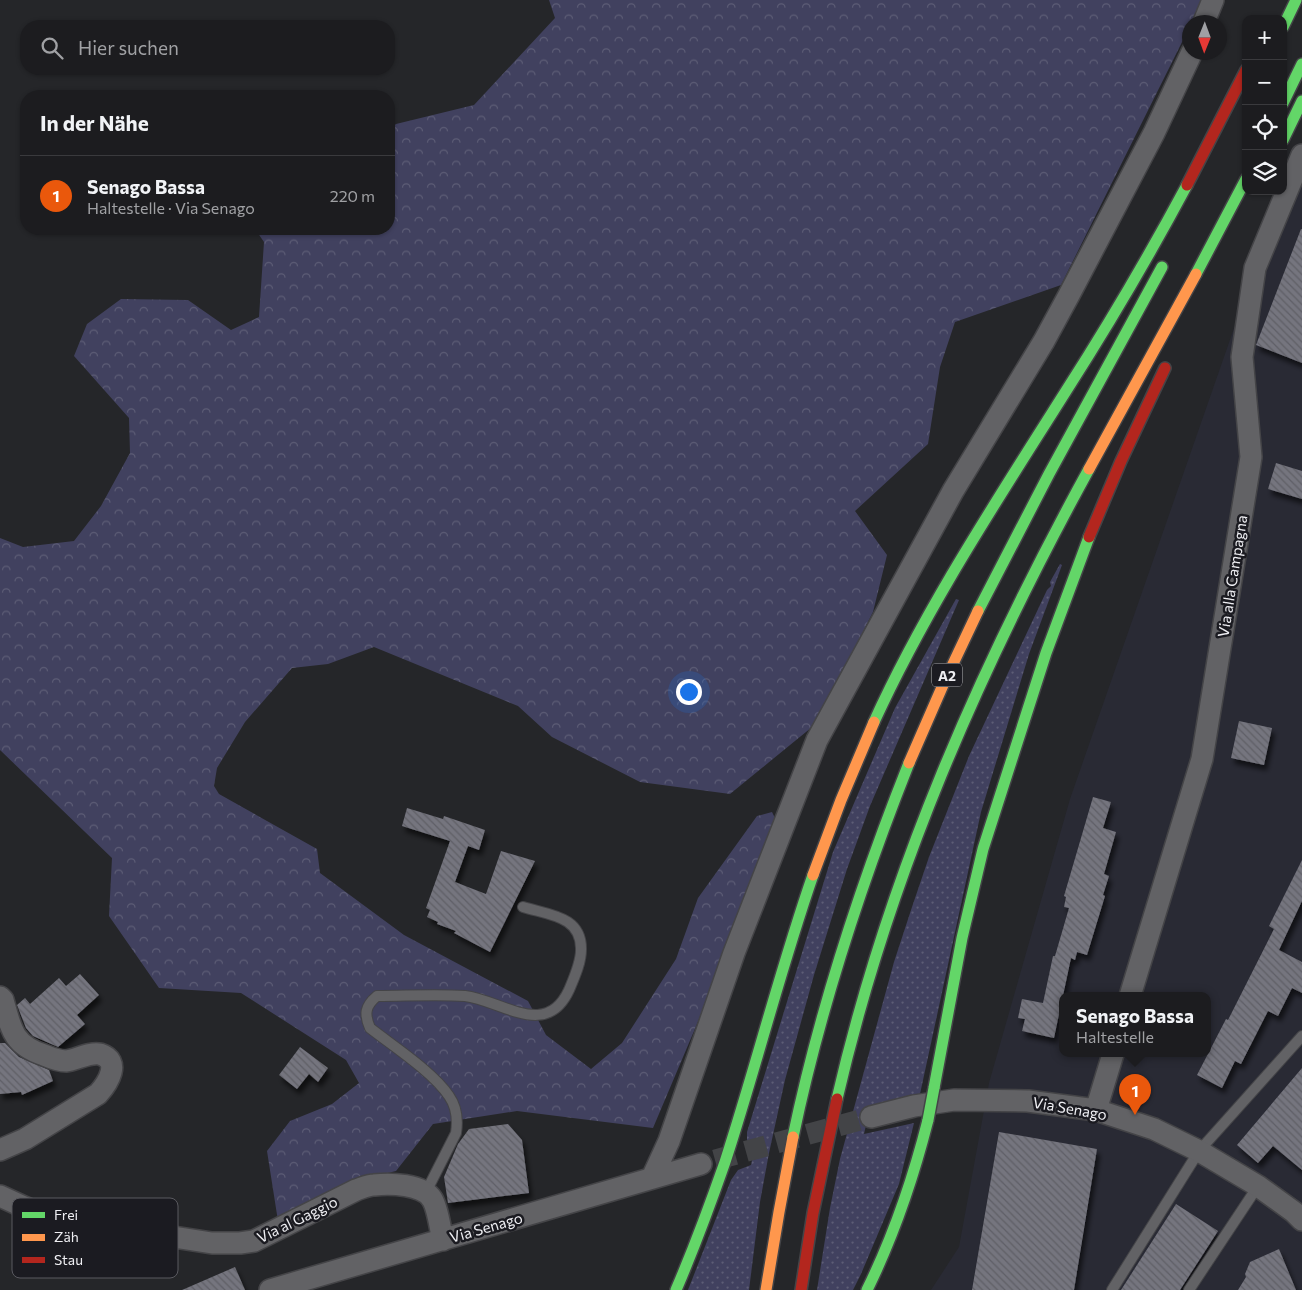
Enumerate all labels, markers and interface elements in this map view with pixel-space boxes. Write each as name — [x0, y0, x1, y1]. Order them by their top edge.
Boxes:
north arrow — [1182, 15, 1227, 60]
map controls — [1242, 15, 1287, 195]
button: + — [1242, 15, 1287, 60]
search box — [20, 20, 395, 75]
icon: search — [38, 34, 66, 62]
text: Hier suchen — [78, 36, 179, 59]
button: − — [1242, 60, 1287, 105]
button: locate — [1242, 105, 1287, 150]
text: In der Nähe — [40, 110, 149, 135]
button: layers — [1242, 150, 1287, 195]
text: Senago Bassa — [87, 175, 205, 198]
text: 1 — [52, 186, 60, 205]
text: 220 m — [330, 186, 375, 205]
text: Haltestelle · Via Senago — [87, 198, 255, 217]
street label: Via alla Campagna — [1213, 514, 1251, 638]
road number: A2 — [932, 664, 962, 686]
your location — [676, 679, 702, 705]
popup — [1059, 992, 1211, 1057]
text: Senago Bassa — [1076, 1004, 1194, 1027]
text: Haltestelle — [1076, 1027, 1154, 1046]
pin: 1 — [1119, 1074, 1151, 1115]
street label: Via Senago — [1032, 1093, 1109, 1123]
street label: Via al Gaggio — [254, 1192, 340, 1246]
legend — [12, 1198, 178, 1278]
text: Frei — [54, 1206, 78, 1223]
street label: Via Senago — [447, 1208, 525, 1246]
text: Zäh — [54, 1228, 79, 1245]
text: Stau — [54, 1251, 83, 1268]

